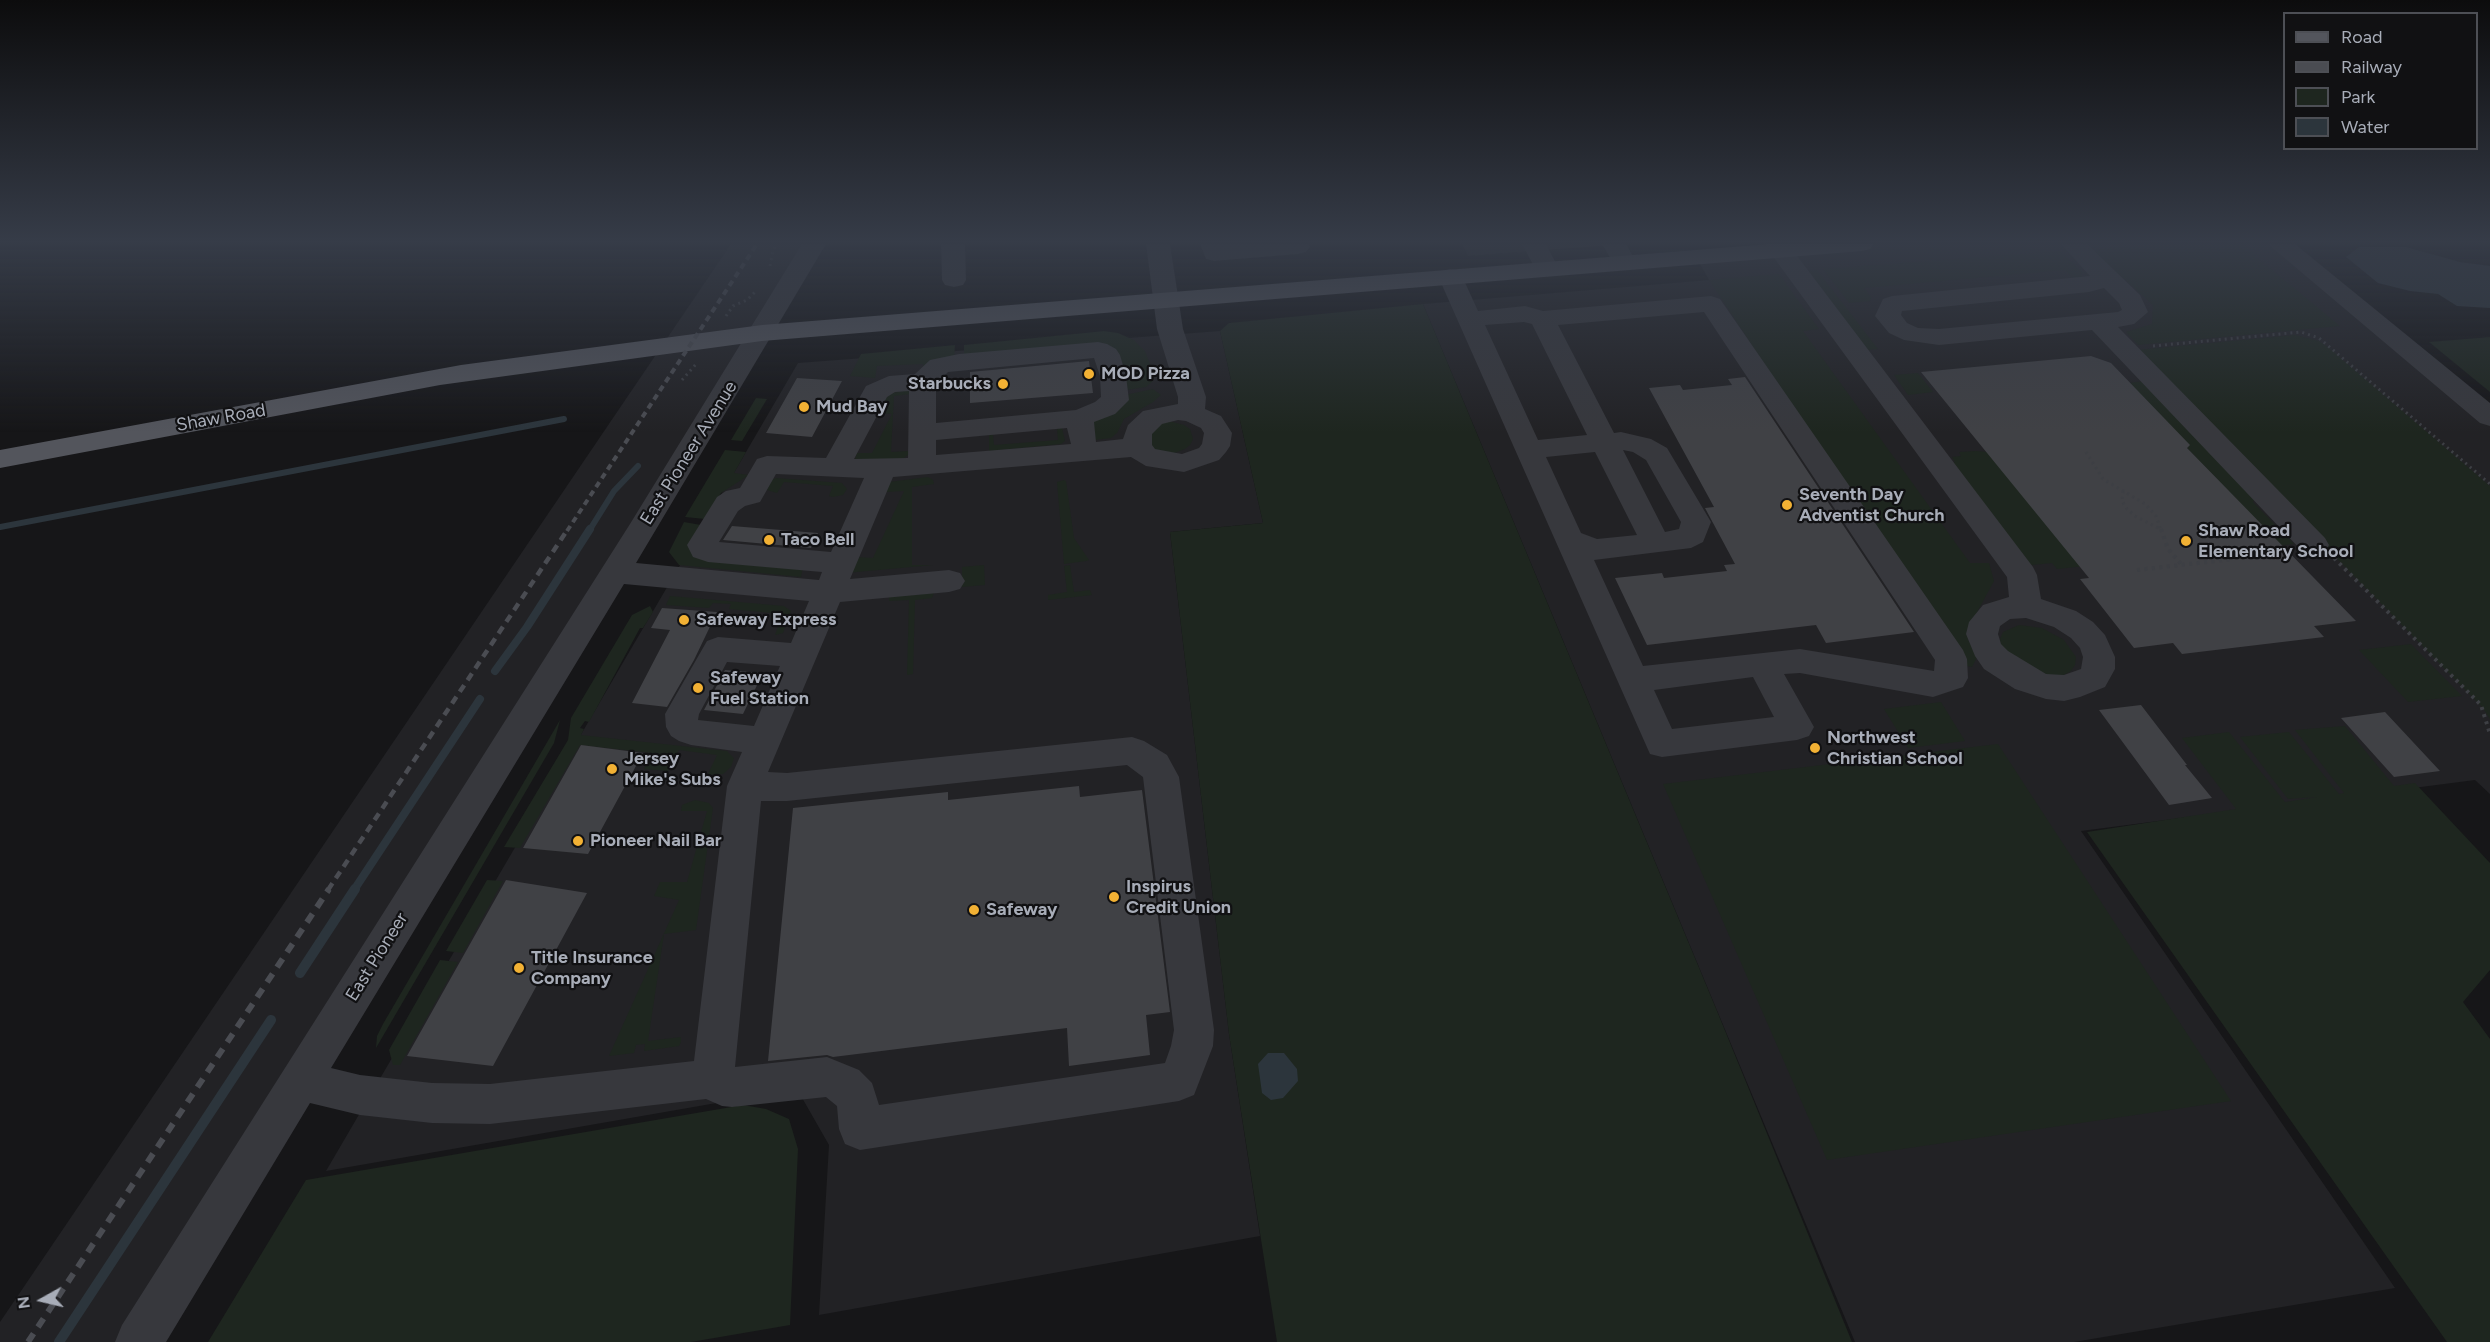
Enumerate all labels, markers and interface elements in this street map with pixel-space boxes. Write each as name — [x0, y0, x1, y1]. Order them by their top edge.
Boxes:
legend — [2283, 12, 2478, 150]
text: Road — [2341, 26, 2382, 48]
text: Railway — [2341, 56, 2402, 78]
text: Park — [2341, 86, 2375, 108]
text: Water — [2341, 116, 2389, 138]
place label: MOD Pizza — [1101, 363, 1190, 385]
marker: MOD Pizza — [1082, 367, 1096, 381]
place label: Starbucks — [908, 373, 991, 395]
street label: East Pioneer Avenue — [636, 377, 742, 529]
marker: Starbucks — [996, 377, 1010, 391]
place label: Mud Bay — [816, 396, 887, 418]
street label: Shaw Road — [175, 400, 267, 436]
marker: Mud Bay — [797, 400, 811, 414]
place label: Seventh Day Adventist Church — [1799, 484, 1945, 526]
marker: Seventh Day Adventist Church — [1780, 498, 1794, 512]
place label: Shaw Road Elementary School — [2198, 520, 2353, 562]
place label: Taco Bell — [781, 529, 854, 551]
marker: Taco Bell — [762, 533, 776, 547]
marker: Shaw Road Elementary School — [2179, 534, 2193, 548]
place label: Safeway Express — [696, 609, 836, 631]
marker: Safeway Express — [677, 613, 691, 627]
place label: Safeway Fuel Station — [710, 667, 809, 710]
marker: Safeway Fuel Station — [691, 681, 705, 695]
place label: Northwest Christian School — [1827, 727, 1963, 770]
marker: Northwest Christian School — [1808, 741, 1822, 755]
place label: Jersey Mike's Subs — [624, 748, 721, 790]
marker: Jersey Mike's Subs — [605, 762, 619, 776]
place label: Pioneer Nail Bar — [590, 830, 722, 852]
marker: Pioneer Nail Bar — [571, 834, 585, 848]
place label: Inspirus Credit Union — [1126, 876, 1231, 918]
marker: Inspirus Credit Union — [1107, 890, 1121, 904]
place label: Safeway — [986, 899, 1057, 921]
marker: Safeway — [967, 903, 981, 917]
street label: East Pioneer — [341, 909, 413, 1005]
place label: Title Insurance Company — [531, 947, 653, 990]
marker: Title Insurance Company — [512, 961, 526, 975]
north arrow — [12, 1270, 72, 1330]
text: N — [13, 1295, 34, 1310]

